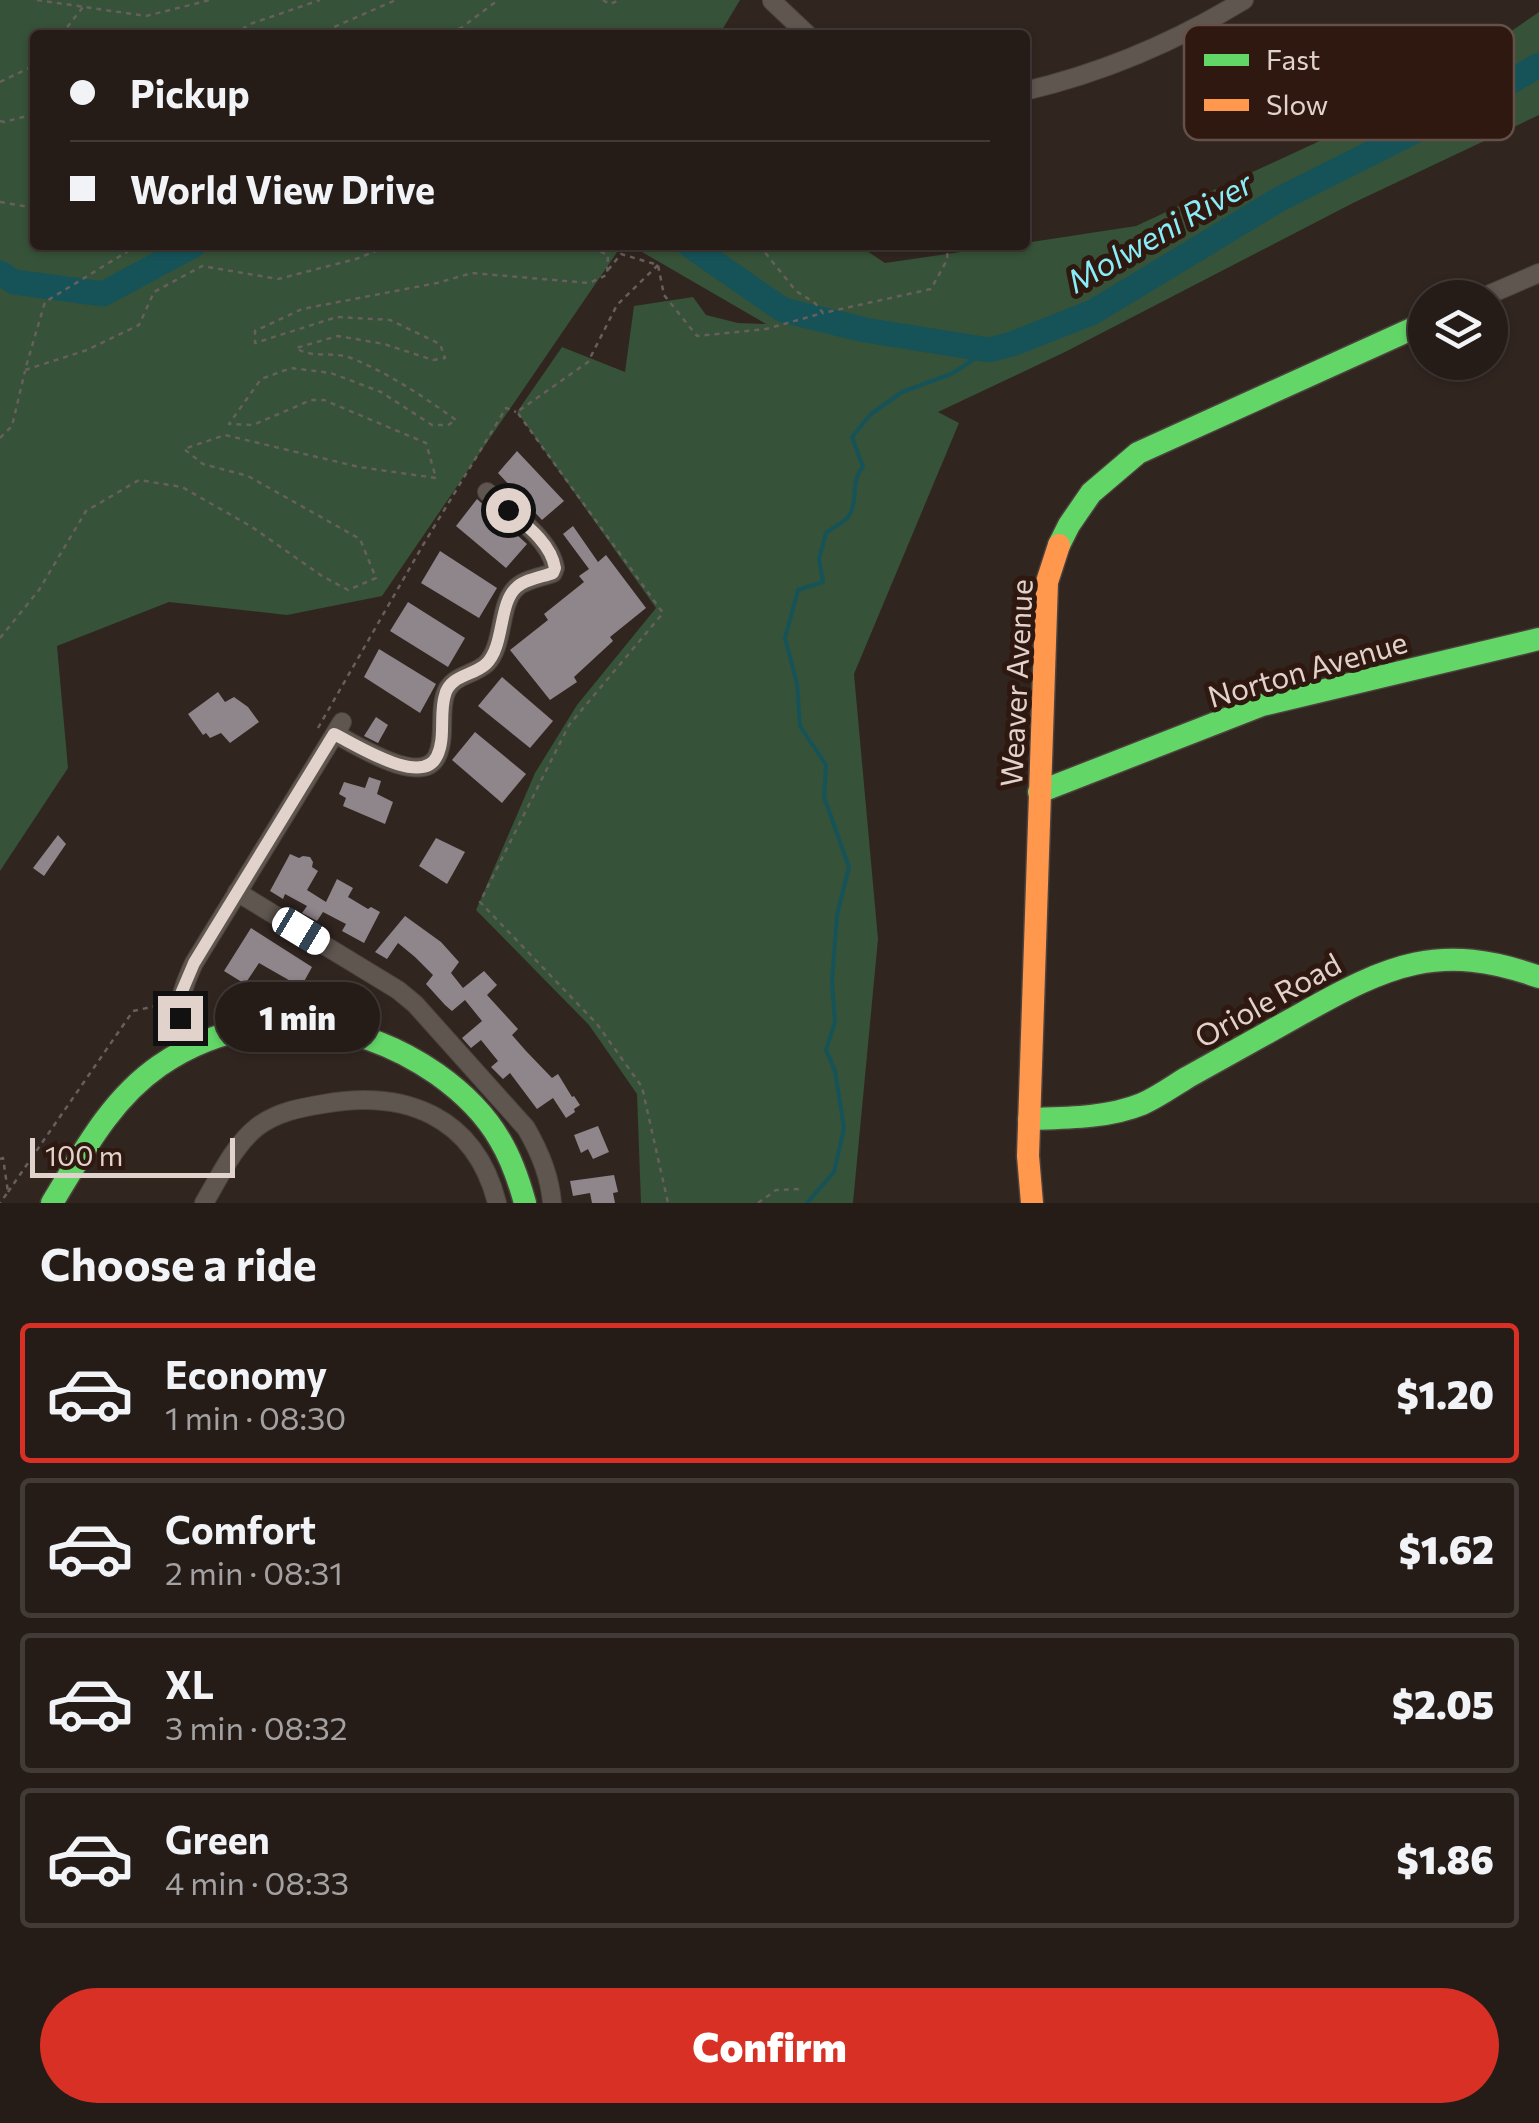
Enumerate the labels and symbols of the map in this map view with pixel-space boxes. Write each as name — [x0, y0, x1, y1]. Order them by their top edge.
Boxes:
legend — [1184, 25, 1514, 140]
text: Fast — [1266, 42, 1320, 76]
text: Slow — [1266, 87, 1328, 121]
water label: Molweni River — [1059, 161, 1260, 300]
route start — [486, 488, 531, 533]
street label: Weaver Avenue — [991, 578, 1039, 788]
street label: Norton Avenue — [1203, 622, 1411, 714]
car — [268, 903, 334, 959]
street label: Oriole Road — [1187, 944, 1347, 1054]
callout: 1 min — [215, 983, 380, 1053]
route end — [158, 996, 203, 1041]
scale bar — [30, 1133, 235, 1178]

